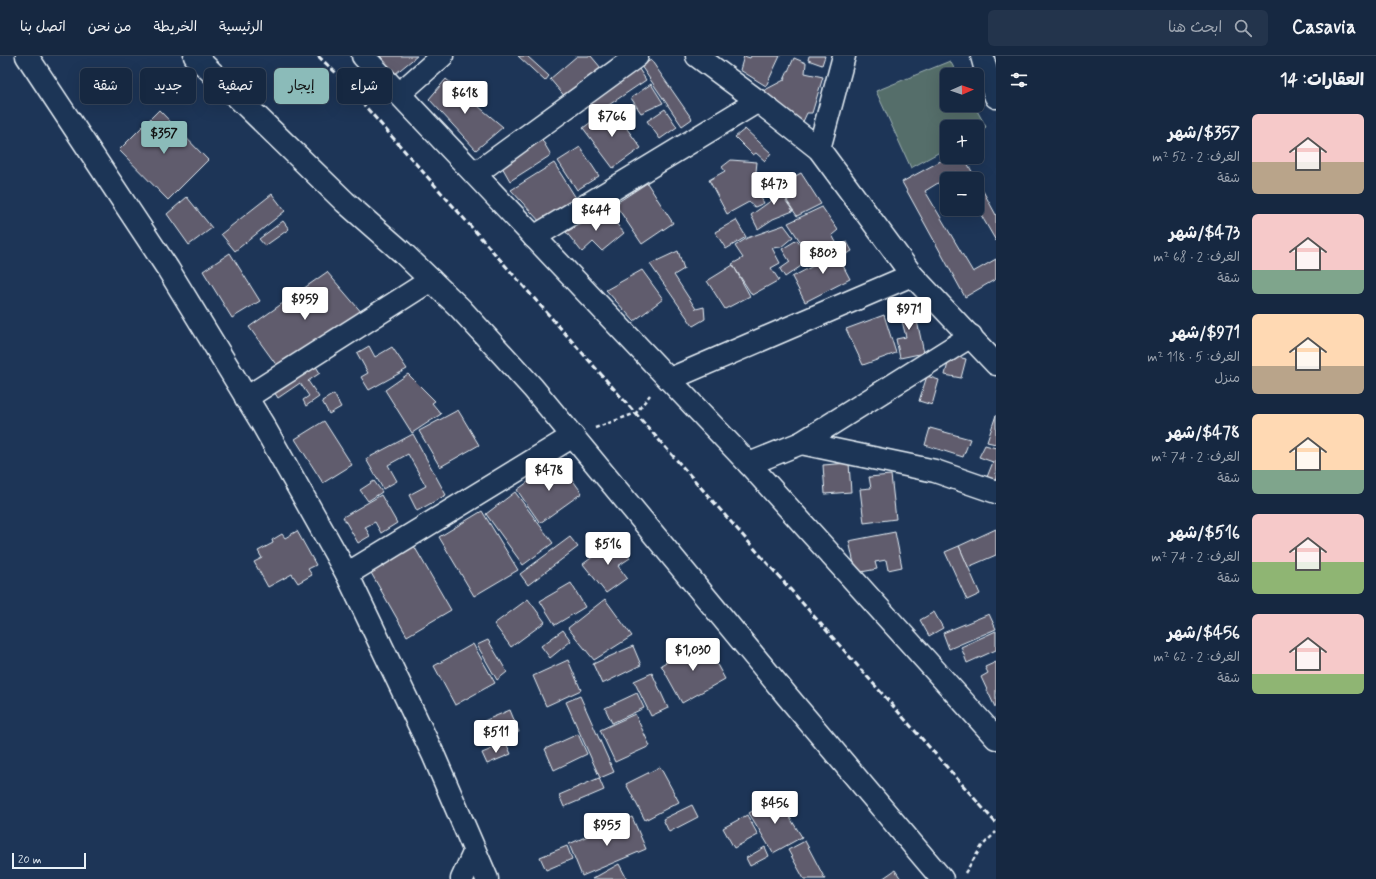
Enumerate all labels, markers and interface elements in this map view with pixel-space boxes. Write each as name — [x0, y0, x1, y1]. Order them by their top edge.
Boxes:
search box — [988, 10, 1268, 46]
text: Casavia — [1292, 15, 1356, 40]
icon: search — [1232, 17, 1254, 39]
text: اتصل بنا — [20, 18, 66, 36]
text: من نحن — [88, 18, 131, 36]
text: الخريطة — [153, 18, 197, 36]
text: الرئيسية — [219, 18, 263, 36]
text: ابحث هنا — [1168, 18, 1222, 38]
chip: شقة — [80, 68, 132, 104]
chip: جديد — [140, 68, 196, 104]
chip: تصفية — [204, 68, 266, 104]
chip: إيجار — [274, 68, 329, 104]
chip: شراء — [337, 68, 392, 104]
north arrow — [940, 68, 984, 112]
map controls — [940, 68, 984, 216]
icon: filters — [1008, 69, 1030, 91]
text: العقارات: 14 — [1280, 69, 1364, 91]
pin: $618 — [441, 81, 489, 115]
text: $618 — [452, 85, 478, 102]
pin: $766 — [588, 104, 636, 138]
text: $766 — [598, 108, 626, 125]
button: + — [940, 120, 984, 164]
pin: $357 — [140, 121, 188, 155]
text: $357/شهر — [1168, 122, 1240, 144]
text: $357 — [150, 125, 178, 142]
icon: home — [1284, 130, 1332, 178]
text: الغرف: 2 · 52 m² — [1152, 149, 1240, 166]
text: شقة — [1217, 170, 1240, 187]
pin: $473 — [750, 172, 798, 206]
button: − — [940, 172, 984, 216]
text: $473 — [760, 176, 788, 193]
pin: $644 — [572, 198, 620, 232]
text: $644 — [581, 202, 611, 219]
text: $473/شهر — [1169, 222, 1240, 244]
icon: home — [1284, 230, 1332, 278]
pin: $803 — [799, 241, 847, 275]
text: $803 — [809, 245, 837, 262]
text: الغرف: 2 · 68 m² — [1153, 249, 1240, 266]
text: شقة — [1217, 270, 1240, 287]
pin: $959 — [281, 287, 329, 321]
text: $959 — [291, 291, 319, 308]
pin: $971 — [885, 297, 933, 331]
text: $971 — [896, 301, 922, 318]
text: $971/شهر — [1171, 322, 1240, 344]
icon: home — [1284, 330, 1332, 378]
text: الغرف: 5 · 118 m² — [1147, 349, 1240, 366]
text: منزل — [1214, 370, 1240, 387]
text: $478/شهر — [1167, 422, 1240, 444]
icon: home — [1284, 430, 1332, 478]
text: الغرف: 2 · 74 m² — [1151, 449, 1240, 466]
pin: $478 — [525, 458, 573, 492]
text: $478 — [535, 462, 563, 479]
text: شقة — [1217, 470, 1240, 487]
text: $516/شهر — [1169, 522, 1240, 544]
icon: home — [1284, 530, 1332, 578]
pin: $516 — [584, 532, 632, 566]
text: $516 — [594, 536, 622, 553]
text: الغرف: 2 · 74 m² — [1151, 549, 1240, 566]
text: شقة — [1217, 570, 1240, 587]
text: $456/شهر — [1167, 622, 1240, 644]
icon: home — [1284, 630, 1332, 678]
pin: $1,030 — [660, 638, 726, 672]
text: $1,030 — [675, 642, 711, 659]
text: الغرف: 2 · 62 m² — [1154, 649, 1240, 666]
text: شقة — [1217, 670, 1240, 687]
pin: $511 — [472, 720, 520, 754]
text: $511 — [483, 724, 509, 741]
pin: $456 — [751, 791, 799, 825]
text: $456 — [761, 795, 789, 812]
pin: $955 — [583, 813, 631, 847]
text: $955 — [593, 817, 621, 834]
scale bar — [12, 851, 86, 870]
text: 20 m — [18, 853, 41, 867]

